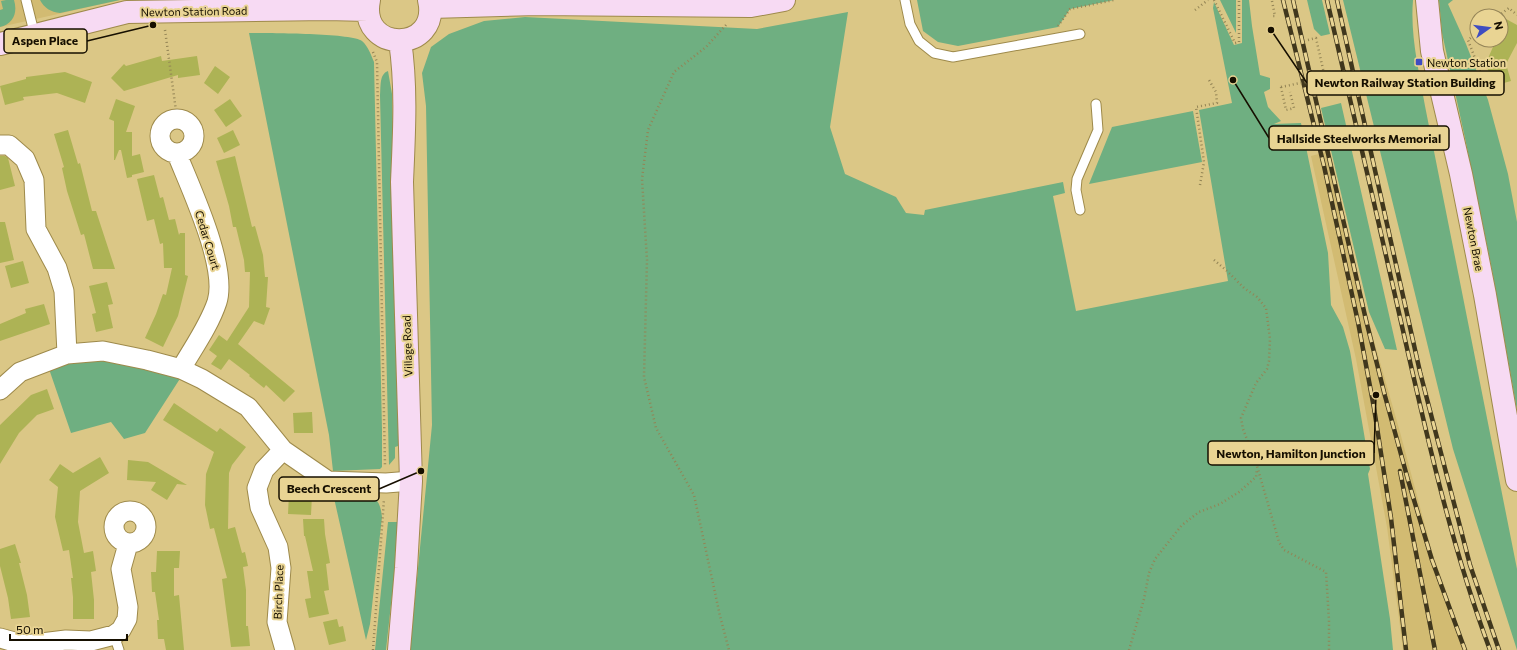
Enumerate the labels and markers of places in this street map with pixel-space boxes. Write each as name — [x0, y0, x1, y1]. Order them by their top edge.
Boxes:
callout: Aspen Place — [4, 29, 87, 53]
place label: Newton Station — [1427, 56, 1506, 69]
marker: Newton Station — [1414, 57, 1424, 67]
callout: Newton Railway Station Building — [1307, 71, 1504, 95]
callout: Hallside Steelworks Memorial — [1269, 126, 1449, 150]
callout: Newton, Hamilton Junction — [1208, 441, 1374, 465]
callout: Beech Crescent — [279, 477, 379, 501]

